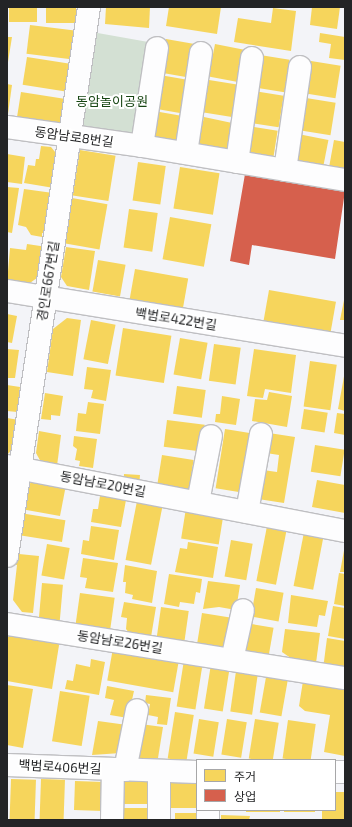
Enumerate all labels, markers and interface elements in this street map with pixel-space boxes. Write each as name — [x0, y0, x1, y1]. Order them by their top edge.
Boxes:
park label: 동암놀이공원 — [76, 93, 148, 109]
street label: 동암남로8번길 — [33, 124, 115, 150]
street label: 경인로667번길 — [34, 240, 62, 322]
street label: 백범로422번길 — [134, 305, 218, 333]
street label: 동암남로20번길 — [59, 468, 147, 500]
street label: 동암남로26번길 — [76, 628, 164, 656]
street label: 백범로406번길 — [18, 757, 102, 777]
legend — [196, 759, 336, 811]
text: 주거 — [234, 769, 256, 783]
text: 상업 — [234, 789, 256, 803]

